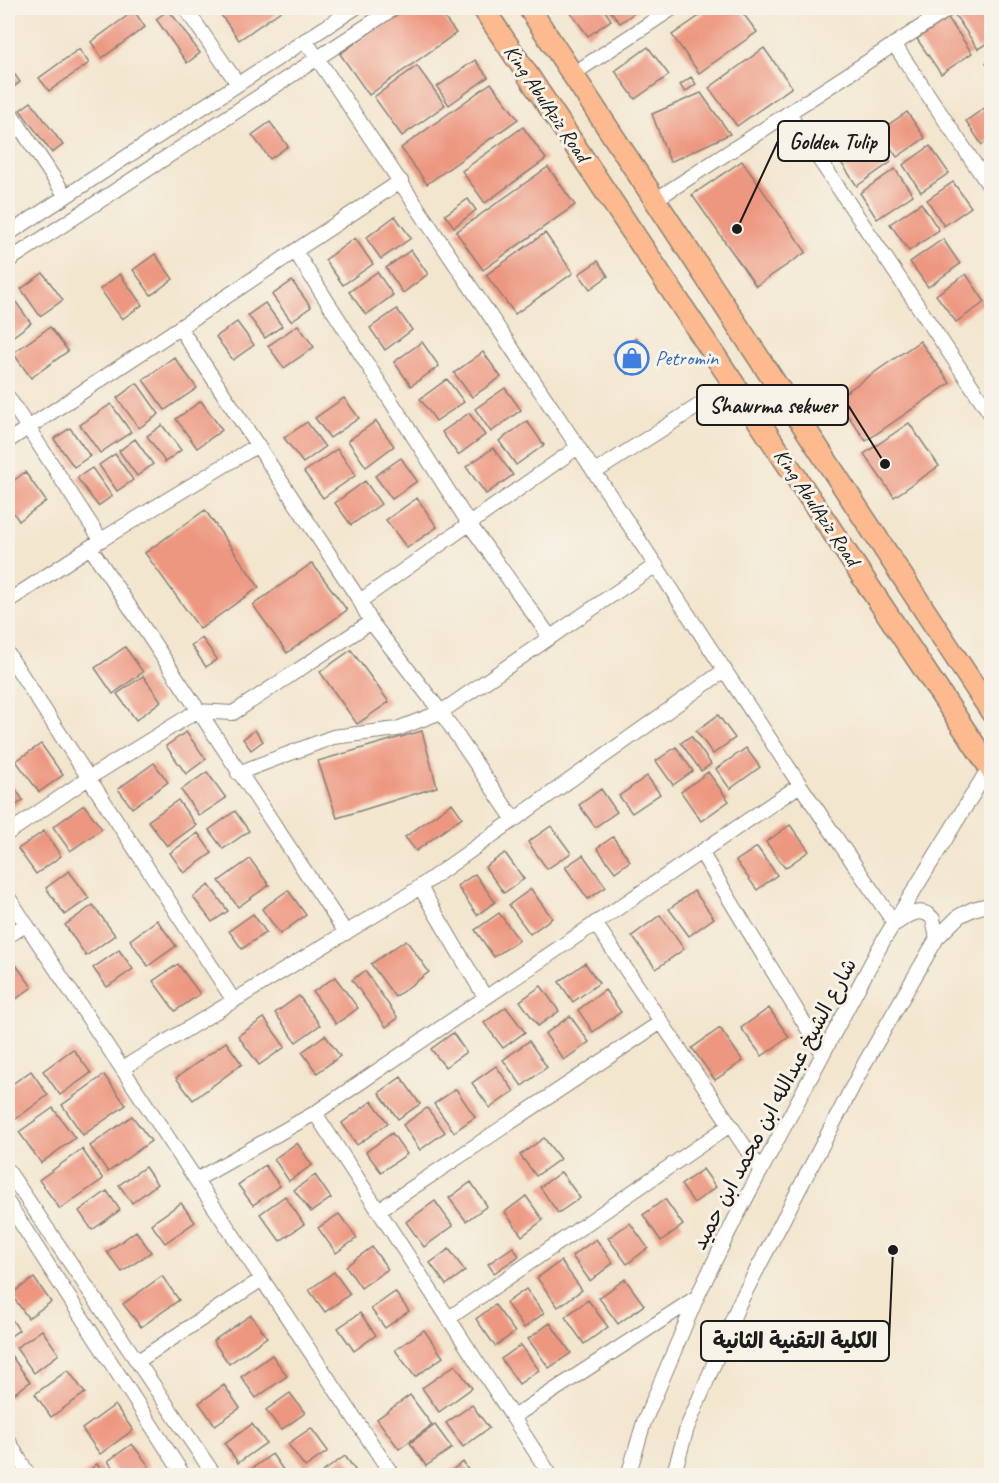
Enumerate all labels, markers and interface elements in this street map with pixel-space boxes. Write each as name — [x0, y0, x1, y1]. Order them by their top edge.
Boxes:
street label: King AbulAziz Road — [498, 40, 598, 170]
callout: Golden Tulip — [778, 121, 889, 161]
text: Golden Tulip — [789, 128, 878, 156]
shop icon: Petromin — [614, 340, 650, 376]
place label: Petromin — [655, 345, 719, 371]
callout: Shawrma sekwer — [697, 385, 848, 425]
text: Shawrma sekwer — [709, 392, 839, 420]
street label: King AbulAziz Road — [768, 444, 868, 574]
street label: شارع الشيخ عبدالله ابن محمد ابن حميد — [686, 954, 864, 1255]
callout: الكلية التقنية الثانية — [701, 1321, 889, 1361]
text: الكلية التقنية الثانية — [713, 1327, 877, 1355]

